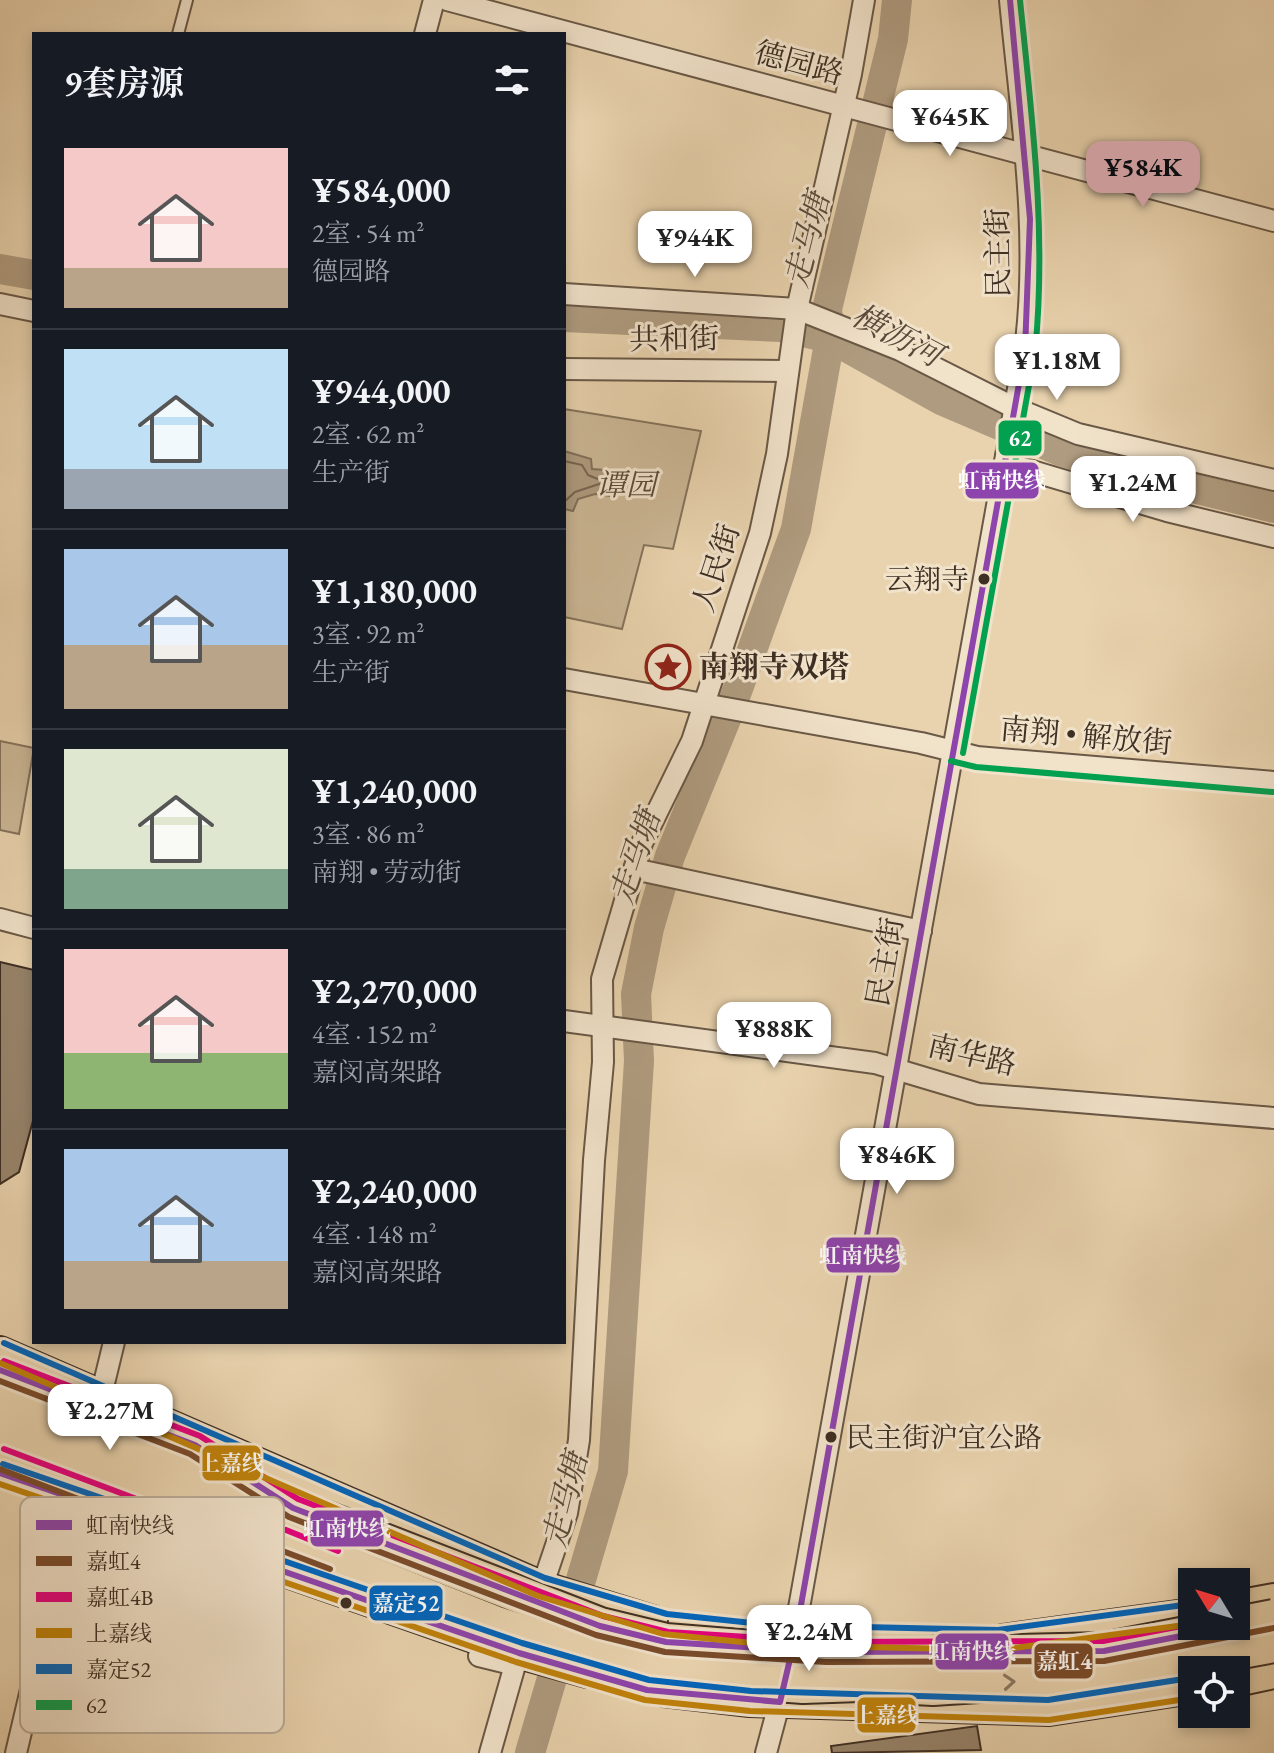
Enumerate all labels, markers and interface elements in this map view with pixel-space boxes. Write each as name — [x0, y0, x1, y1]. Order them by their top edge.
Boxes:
street label: 德园路 — [751, 32, 848, 93]
icon: filters — [490, 58, 534, 102]
text: 9套房源 — [64, 61, 184, 105]
pin: ¥645K — [894, 90, 1006, 158]
text: ¥645K — [911, 99, 989, 133]
pin: ¥584K — [1087, 141, 1199, 209]
text: ¥584K — [1104, 150, 1182, 184]
text: ¥584,000 — [312, 168, 451, 212]
icon: home — [128, 180, 224, 276]
water label: 走马塘 — [775, 184, 840, 292]
street label: 民主街 — [977, 208, 1018, 298]
pin: ¥944K — [639, 211, 751, 279]
text: 2室 · 54 m² — [312, 216, 424, 250]
text: ¥944K — [656, 220, 734, 254]
text: 德园路 — [312, 254, 390, 288]
water label: 横沥河 — [845, 294, 954, 378]
street label: 共和街 — [629, 318, 719, 359]
pin: ¥1.18M — [992, 334, 1122, 402]
text: ¥1.18M — [1013, 343, 1101, 377]
text: ¥944,000 — [312, 369, 451, 413]
icon: home — [128, 381, 224, 477]
text: 2室 · 62 m² — [312, 417, 424, 451]
line badge: 62 — [997, 419, 1043, 457]
text: 62 — [1008, 424, 1032, 453]
text: 生产街 — [312, 455, 390, 489]
pin: ¥1.24M — [1068, 456, 1198, 524]
line badge: 虹南快线 — [964, 461, 1040, 500]
park label: 谭园 — [596, 465, 660, 504]
text: ¥1.24M — [1089, 465, 1177, 499]
text: 虹南快线 — [958, 466, 1046, 495]
street label: 人民街 — [683, 519, 748, 617]
place label: 云翔寺 — [885, 561, 969, 597]
text: ¥1,180,000 — [312, 569, 477, 613]
marker: 云翔寺 — [976, 571, 992, 587]
icon: home — [128, 581, 224, 677]
text: 3室 · 92 m² — [312, 617, 424, 651]
place icon: 南翔寺双塔 — [644, 643, 692, 691]
place label: 南翔寺双塔 — [699, 647, 849, 686]
text: 生产街 — [312, 655, 390, 689]
street label: 南翔 • 解放街 — [998, 709, 1174, 762]
text: ¥1,240,000 — [312, 769, 477, 813]
icon: home — [128, 781, 224, 877]
water label: 走马塘 — [600, 800, 671, 909]
text: 3室 · 86 m² — [312, 817, 424, 851]
text: 南翔 • 劳动街 — [312, 855, 461, 889]
street label: 民主街 — [857, 914, 912, 1010]
text: ¥2,270,000 — [312, 969, 477, 1013]
icon: home — [128, 981, 224, 1077]
pin: ¥888K — [718, 1002, 830, 1070]
text: ¥888K — [735, 1011, 813, 1045]
text: 4室 · 152 m² — [312, 1017, 437, 1051]
street label: 南华路 — [924, 1025, 1020, 1084]
text: 嘉闵高架路 — [312, 1055, 442, 1089]
pin: ¥846K — [841, 1128, 953, 1196]
text: ¥846K — [858, 1137, 936, 1171]
text: ¥2,240,000 — [312, 1169, 477, 1213]
icon: home — [128, 1181, 224, 1277]
text: 4室 · 148 m² — [312, 1217, 437, 1251]
line badge: 虹南快线 — [825, 1236, 901, 1274]
text: 虹南快线 — [819, 1241, 907, 1270]
text: 嘉闵高架路 — [312, 1255, 442, 1289]
pin: ¥2.27M — [45, 1384, 175, 1452]
text: ¥2.27M — [66, 1393, 154, 1427]
place label: 民主街沪宜公路 — [846, 1419, 1042, 1455]
marker: 民主街沪宜公路 — [823, 1429, 839, 1445]
line badge: 上嘉线 — [201, 1444, 262, 1482]
water label: 走马塘 — [533, 1444, 598, 1552]
text: 上嘉线 — [198, 1449, 264, 1478]
legend — [20, 1497, 284, 1733]
line badge: 虹南快线 — [309, 1509, 385, 1548]
text: 虹南快线 — [86, 1511, 174, 1540]
text: 虹南快线 — [303, 1514, 391, 1543]
text: 嘉虹4 — [86, 1547, 141, 1576]
north arrow — [1178, 1568, 1250, 1640]
map controls — [1178, 1568, 1250, 1728]
text: 嘉虹4B — [86, 1583, 154, 1612]
line badge: 嘉定52 — [368, 1584, 444, 1622]
text: 嘉定52 — [372, 1589, 440, 1618]
unlabelled marker — [338, 1595, 354, 1611]
pin: ¥2.24M — [744, 1605, 874, 1673]
text: ¥2.24M — [765, 1614, 853, 1648]
text: 上嘉线 — [86, 1619, 152, 1648]
line badge: 虹南快线 — [934, 1632, 1010, 1671]
text: 虹南快线 — [928, 1637, 1016, 1666]
line badge: 嘉虹4 — [1033, 1642, 1094, 1680]
text: 嘉虹4 — [1036, 1647, 1092, 1676]
text: 嘉定52 — [86, 1655, 152, 1684]
button: locate — [1178, 1656, 1250, 1728]
one-way arrow — [1003, 1674, 1016, 1691]
text: 62 — [86, 1691, 108, 1720]
line badge: 上嘉线 — [856, 1696, 917, 1734]
text: 上嘉线 — [853, 1701, 919, 1730]

